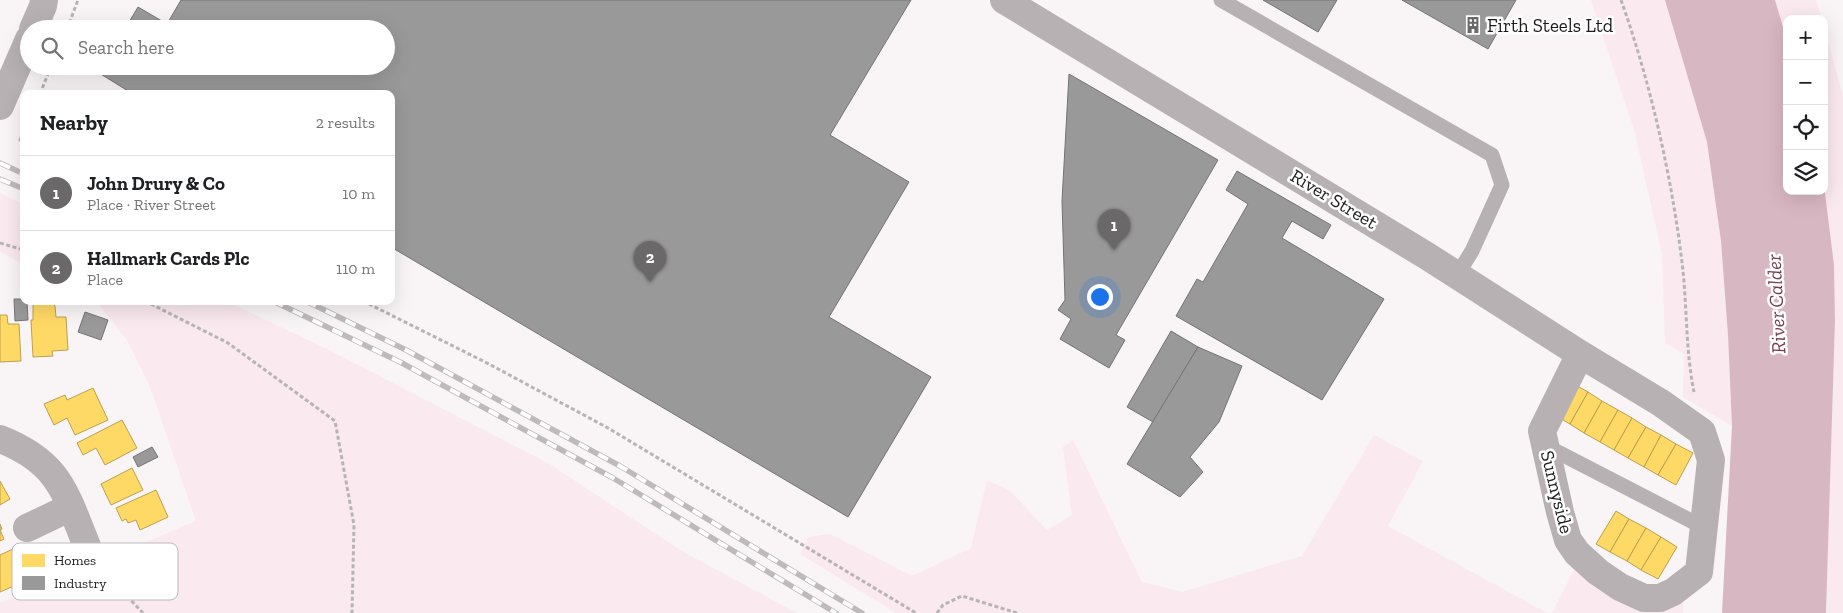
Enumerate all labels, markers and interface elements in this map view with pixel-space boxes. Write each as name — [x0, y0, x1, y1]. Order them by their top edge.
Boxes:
place label: Firth Steels Ltd — [1487, 14, 1614, 37]
building icon: Firth Steels Ltd — [1463, 15, 1483, 35]
map controls — [1783, 15, 1828, 195]
button: + — [1783, 15, 1828, 60]
search box — [20, 20, 395, 75]
icon: search — [38, 34, 66, 62]
text: Search here — [78, 36, 174, 59]
button: − — [1783, 60, 1828, 105]
button: locate — [1783, 105, 1828, 150]
text: Nearby — [40, 110, 108, 135]
text: 2 results — [316, 113, 375, 132]
button: layers — [1783, 150, 1828, 195]
street label: River Street — [1286, 164, 1382, 234]
text: John Drury & Co — [87, 172, 225, 195]
text: 1 — [53, 184, 59, 203]
text: 10 m — [342, 184, 375, 203]
text: Place · River Street — [87, 195, 216, 214]
pin: 1 — [1098, 209, 1130, 250]
pin: 2 — [634, 241, 666, 282]
text: Hallmark Cards Plc — [87, 247, 249, 270]
water label: River Calder — [1761, 254, 1791, 354]
text: 2 — [52, 259, 60, 278]
text: 110 m — [336, 259, 375, 278]
text: Place — [87, 270, 123, 289]
your location — [1087, 284, 1113, 310]
street label: Sunnyside — [1536, 448, 1578, 536]
legend — [12, 543, 178, 600]
text: Homes — [54, 552, 96, 569]
text: Industry — [54, 575, 107, 592]

